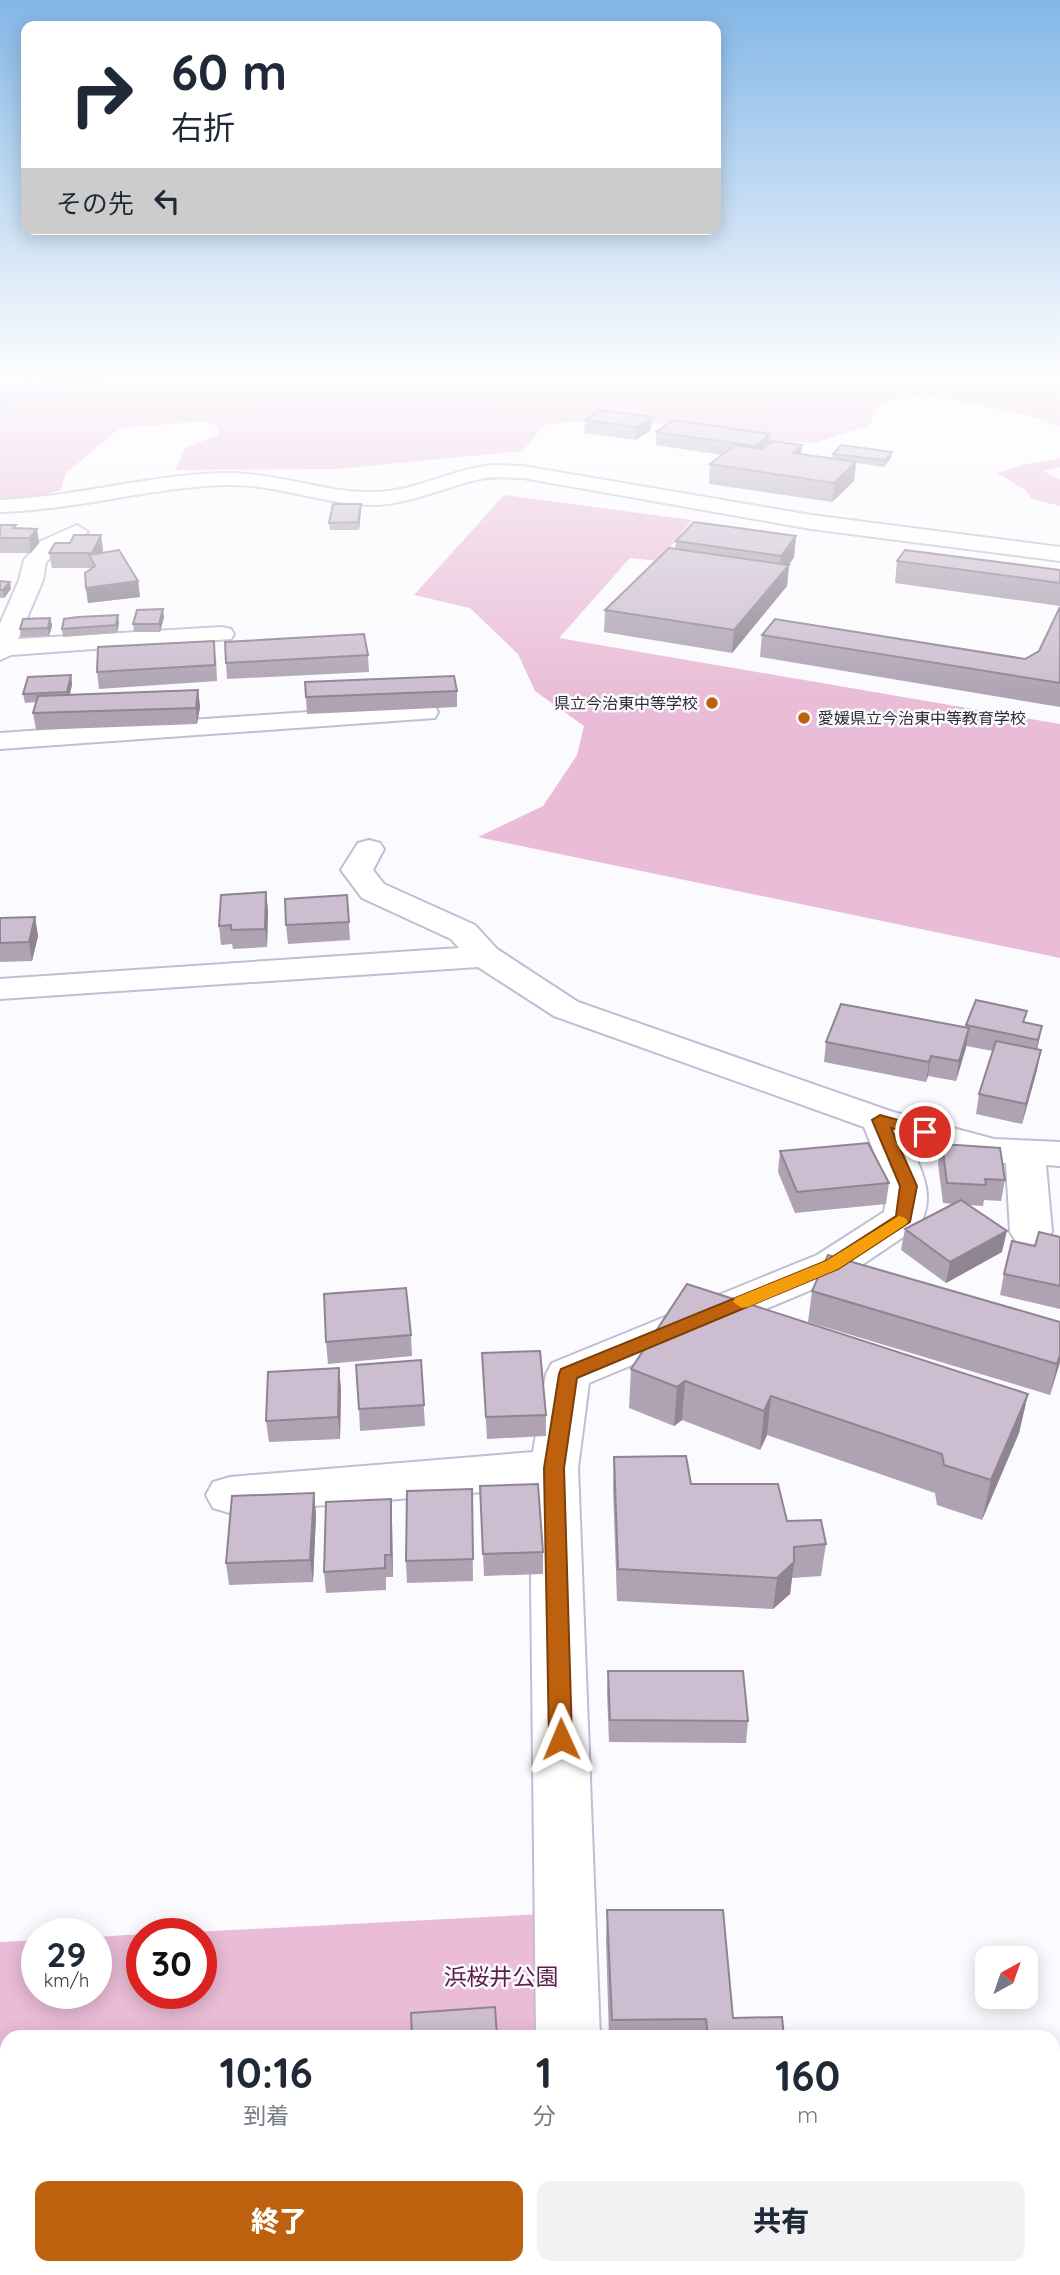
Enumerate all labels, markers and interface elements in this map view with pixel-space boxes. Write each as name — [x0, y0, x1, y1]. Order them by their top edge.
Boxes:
text: 60 m — [171, 41, 287, 102]
icon: right — [56, 49, 147, 140]
text: 右折 — [171, 107, 235, 147]
icon: left — [148, 182, 186, 220]
text: その先 — [56, 187, 134, 220]
place label: 県立今治東中等学校 — [554, 693, 698, 713]
marker: 県立今治東中等学校 — [704, 695, 720, 711]
place label: 愛媛県立今治東中等教育学校 — [818, 708, 1026, 728]
marker: 愛媛県立今治東中等教育学校 — [796, 710, 812, 726]
pin — [895, 1102, 955, 1162]
icon: arrive — [906, 1113, 944, 1151]
position arrow — [524, 1702, 598, 1776]
speed limit sign: 30 — [126, 1918, 217, 2009]
text: 29 — [47, 1932, 86, 1976]
north arrow — [975, 1946, 1038, 2009]
map controls — [975, 1946, 1038, 2009]
park label: 浜桜井公園 — [444, 1962, 559, 1991]
text: km/h — [44, 1969, 89, 1992]
text: 10:16 — [220, 2046, 313, 2099]
text: 1 — [536, 2046, 552, 2099]
text: 160 — [775, 2049, 840, 2102]
text: m — [797, 2100, 818, 2129]
text: 到着 — [243, 2101, 289, 2130]
text: 分 — [532, 2101, 555, 2130]
button: 終了 — [35, 2181, 523, 2261]
button: 共有 — [537, 2181, 1025, 2261]

